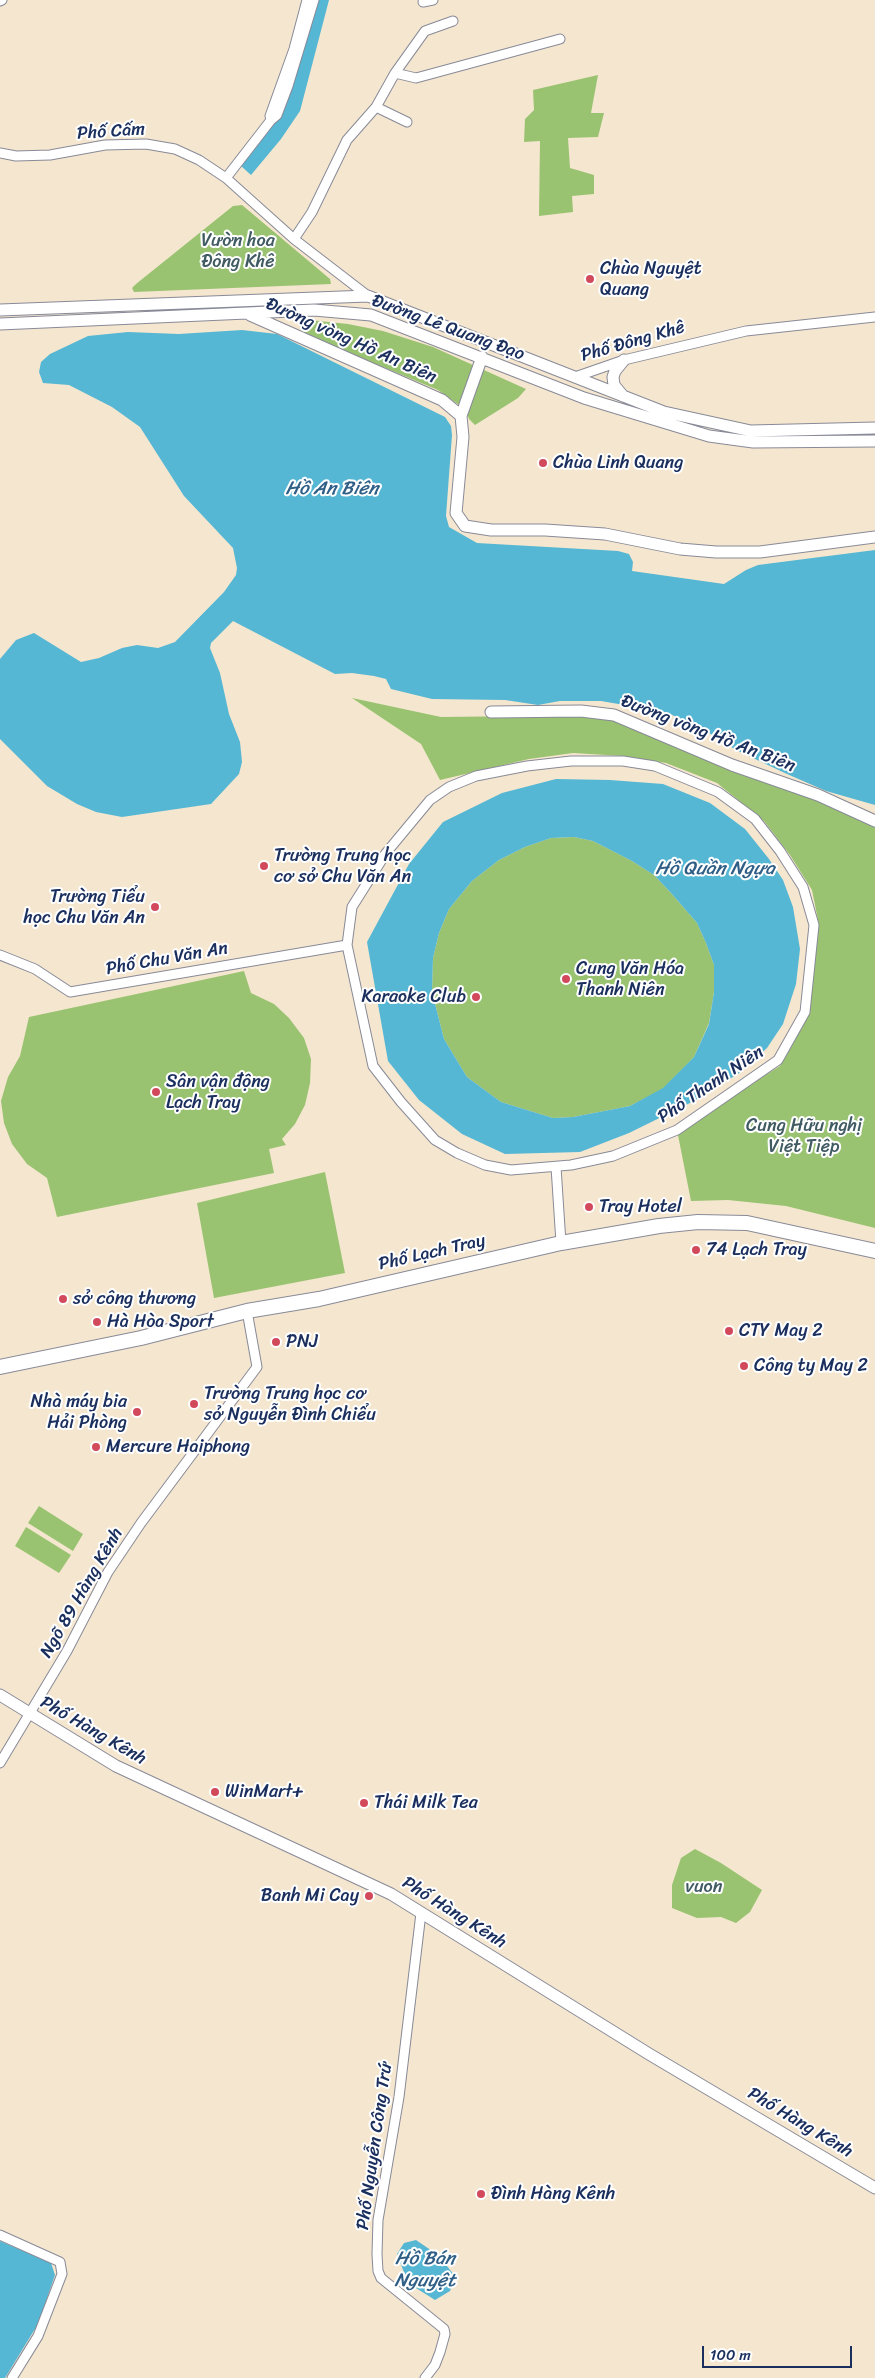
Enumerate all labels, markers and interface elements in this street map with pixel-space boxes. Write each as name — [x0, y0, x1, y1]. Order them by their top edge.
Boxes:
street label: Phố Cấm — [76, 119, 146, 145]
park label: Vườn hoa Đông Khê — [201, 230, 275, 272]
place label: Chùa Nguyệt Quang — [600, 258, 702, 300]
marker: Chùa Nguyệt Quang — [584, 273, 596, 285]
street label: Đường Lê Quang Đạo — [369, 290, 527, 366]
street label: Đường vòng Hồ An Biên — [262, 293, 440, 389]
street label: Phố Đông Khê — [579, 317, 687, 367]
place label: Chùa Linh Quang — [553, 452, 683, 474]
marker: Chùa Linh Quang — [537, 457, 549, 469]
water label: Hồ An Biên — [286, 478, 378, 500]
street label: Đường vòng Hồ An Biên — [618, 691, 798, 777]
place label: Trường Trung học cơ sở Chu Văn An — [274, 845, 412, 888]
water label: Hồ Quần Ngựa — [655, 858, 775, 880]
marker: Trường Trung học cơ sở Chu Văn An — [258, 860, 270, 872]
place label: Trường Tiểu học Chu Văn An — [23, 886, 145, 929]
marker: Trường Tiểu học Chu Văn An — [149, 901, 161, 913]
street label: Phố Chu Văn An — [104, 938, 230, 980]
place label: Cung Văn Hóa Thanh Niên — [576, 958, 684, 1001]
marker: Cung Văn Hóa Thanh Niên — [560, 973, 572, 985]
place label: Karaoke Club — [362, 986, 466, 1008]
marker: Karaoke Club — [470, 991, 482, 1003]
street label: Phố Thanh Niên — [654, 1042, 768, 1128]
place label: Sân vận động Lạch Tray — [166, 1071, 270, 1114]
marker: Sân vận động Lạch Tray — [150, 1086, 162, 1098]
park label: Cung Hữu nghị Việt Tiệp — [746, 1115, 862, 1158]
place label: Tray Hotel — [599, 1196, 682, 1218]
marker: Tray Hotel — [583, 1201, 595, 1213]
street label: Phố Lạch Tray — [377, 1230, 487, 1276]
place label: 74 Lạch Tray — [706, 1239, 807, 1261]
marker: 74 Lạch Tray — [690, 1244, 702, 1256]
place label: sở công thương — [73, 1288, 196, 1310]
marker: sở công thương — [57, 1293, 69, 1305]
place label: Hà Hòa Sport — [107, 1311, 214, 1333]
marker: Hà Hòa Sport — [91, 1316, 103, 1328]
place label: CTY May 2 — [739, 1320, 823, 1342]
marker: CTY May 2 — [723, 1325, 735, 1337]
place label: PNJ — [286, 1331, 318, 1353]
marker: PNJ — [270, 1336, 282, 1348]
place label: Công ty May 2 — [754, 1355, 868, 1377]
marker: Công ty May 2 — [738, 1360, 750, 1372]
place label: Trường Trung học cơ sở Nguyễn Đình Chiểu — [204, 1383, 376, 1426]
place label: Nhà máy bia Hải Phòng — [31, 1391, 127, 1434]
marker: Trường Trung học cơ sở Nguyễn Đình Chiểu — [188, 1398, 200, 1410]
marker: Nhà máy bia Hải Phòng — [131, 1406, 143, 1418]
place label: Mercure Haiphong — [106, 1436, 250, 1458]
marker: Mercure Haiphong — [90, 1441, 102, 1453]
street label: Ngõ 89 Hàng Kênh — [36, 1524, 128, 1662]
street label: Phố Hàng Kênh — [36, 1692, 150, 1770]
place label: WinMart+ — [225, 1781, 304, 1803]
marker: WinMart+ — [209, 1786, 221, 1798]
place label: Thái Milk Tea — [374, 1792, 478, 1814]
marker: Thái Milk Tea — [358, 1797, 370, 1809]
street label: Phố Hàng Kênh — [398, 1872, 510, 1954]
park label: vuon — [686, 1876, 722, 1898]
place label: Banh Mi Cay — [261, 1885, 359, 1907]
marker: Banh Mi Cay — [363, 1890, 375, 1902]
street label: Phố Nguyễn Công Trứ — [353, 2061, 397, 2231]
street label: Phố Hàng Kênh — [744, 2083, 856, 2163]
place label: Đình Hàng Kênh — [491, 2183, 615, 2205]
marker: Đình Hàng Kênh — [475, 2188, 487, 2200]
water label: Hồ Bán Nguyệt — [395, 2248, 455, 2292]
scale bar — [705, 2336, 855, 2368]
text: 100 m — [710, 2342, 751, 2368]

